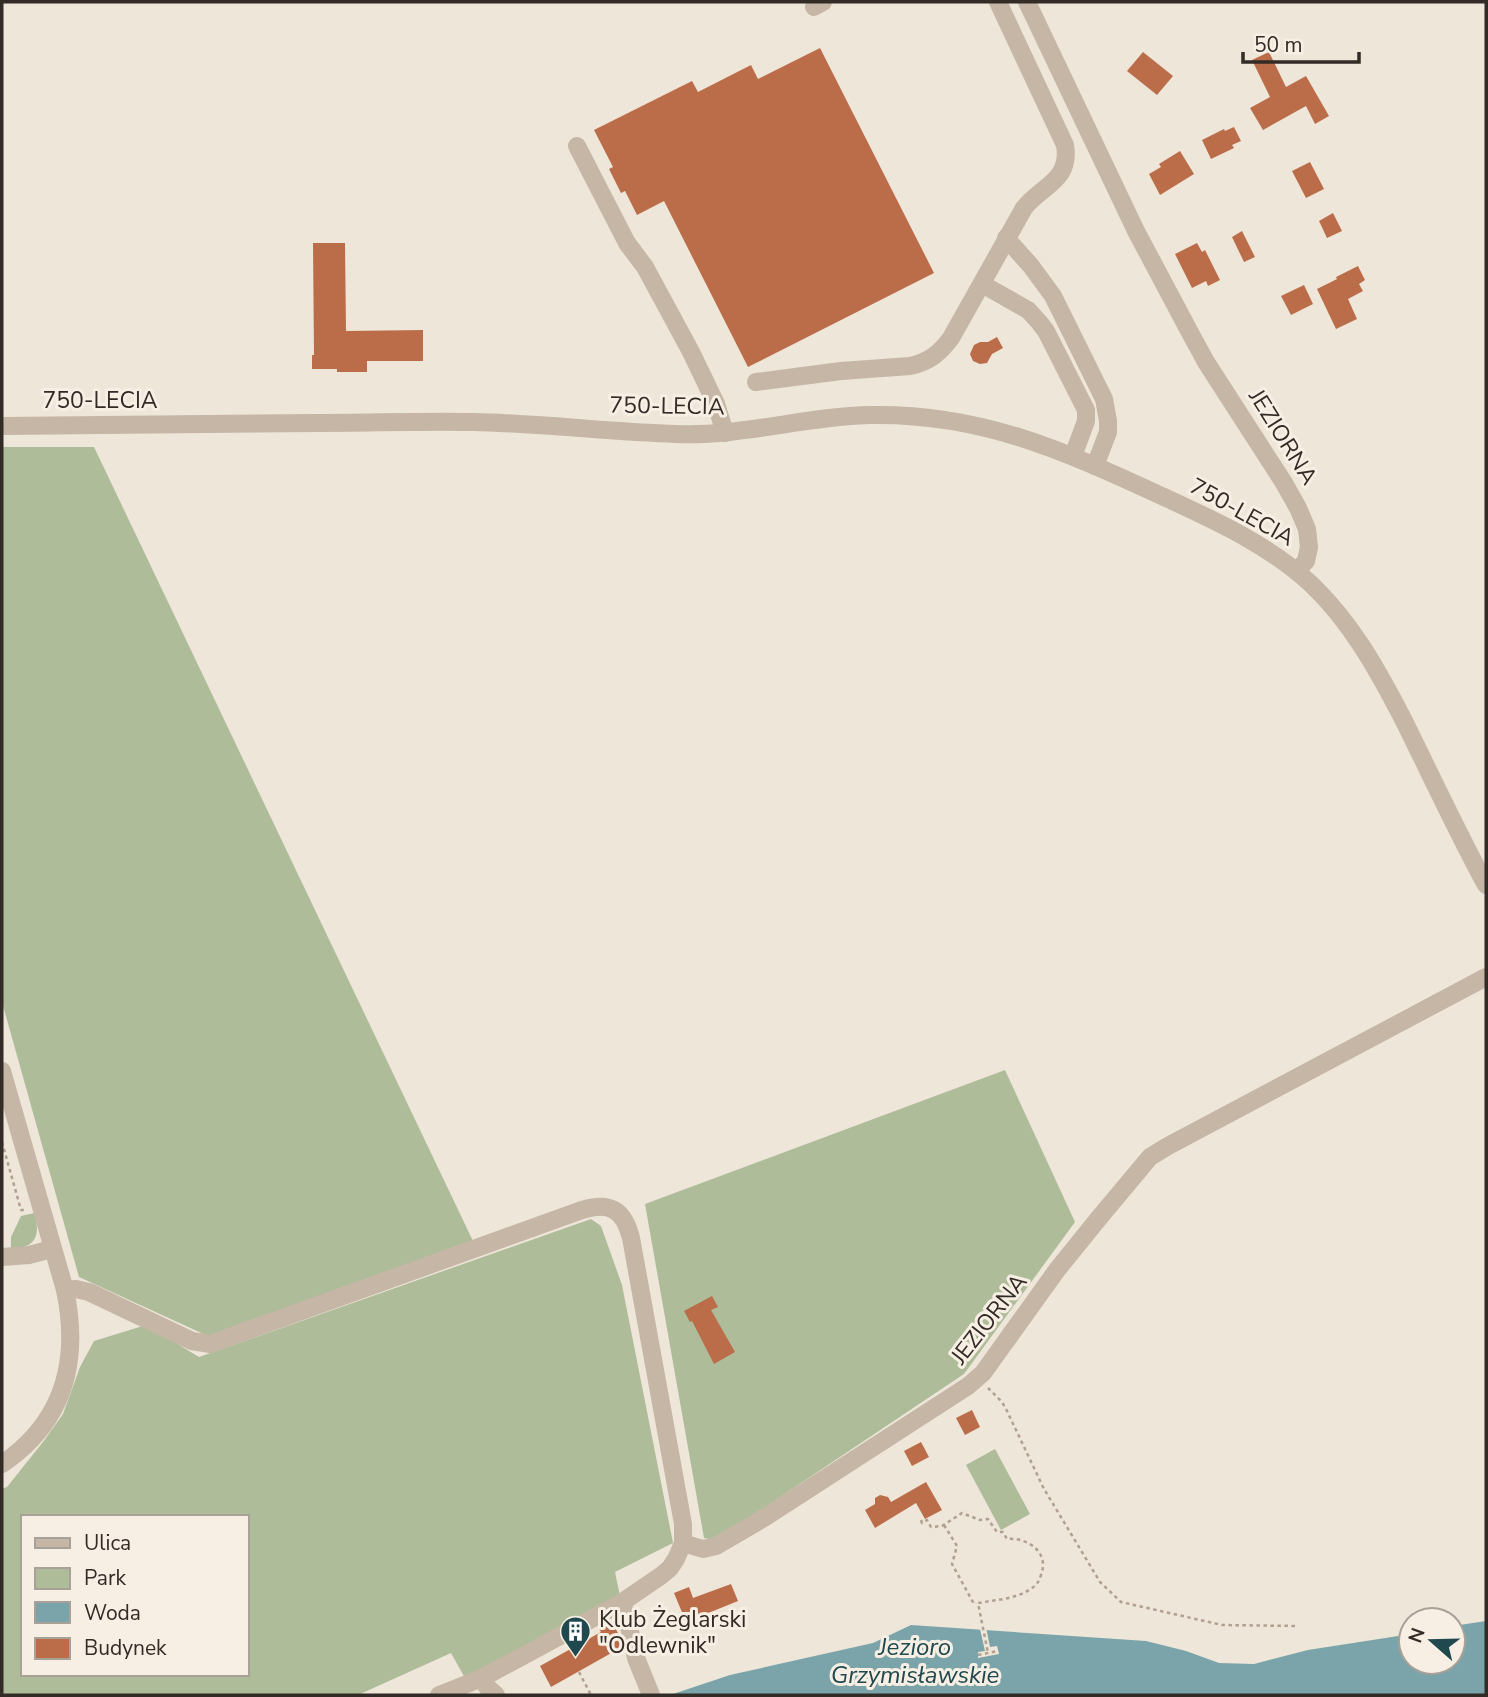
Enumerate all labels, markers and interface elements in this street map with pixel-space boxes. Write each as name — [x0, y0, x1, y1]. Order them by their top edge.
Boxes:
scale bar — [1243, 21, 1358, 65]
text: 50 m — [1254, 31, 1303, 59]
street label: JEZIORNA — [1241, 383, 1325, 491]
street label: 750-LECIA — [42, 385, 158, 416]
street label: 750-LECIA — [609, 389, 725, 423]
street label: 750-LECIA — [1184, 471, 1300, 554]
street label: JEZIORNA — [943, 1267, 1034, 1372]
legend — [21, 1515, 248, 1676]
text: Ulica — [84, 1529, 131, 1557]
text: Park — [84, 1564, 126, 1592]
text: Woda — [84, 1599, 141, 1627]
place label: Klub Żeglarski "Odlewnik" — [599, 1604, 746, 1661]
north arrow — [1397, 1606, 1467, 1676]
building icon: Klub Żeglarski "Odlewnik" — [559, 1615, 593, 1659]
text: N — [1402, 1624, 1432, 1647]
water label: Jezioro Grzymisławskie — [831, 1631, 999, 1691]
text: Budynek — [84, 1634, 167, 1662]

